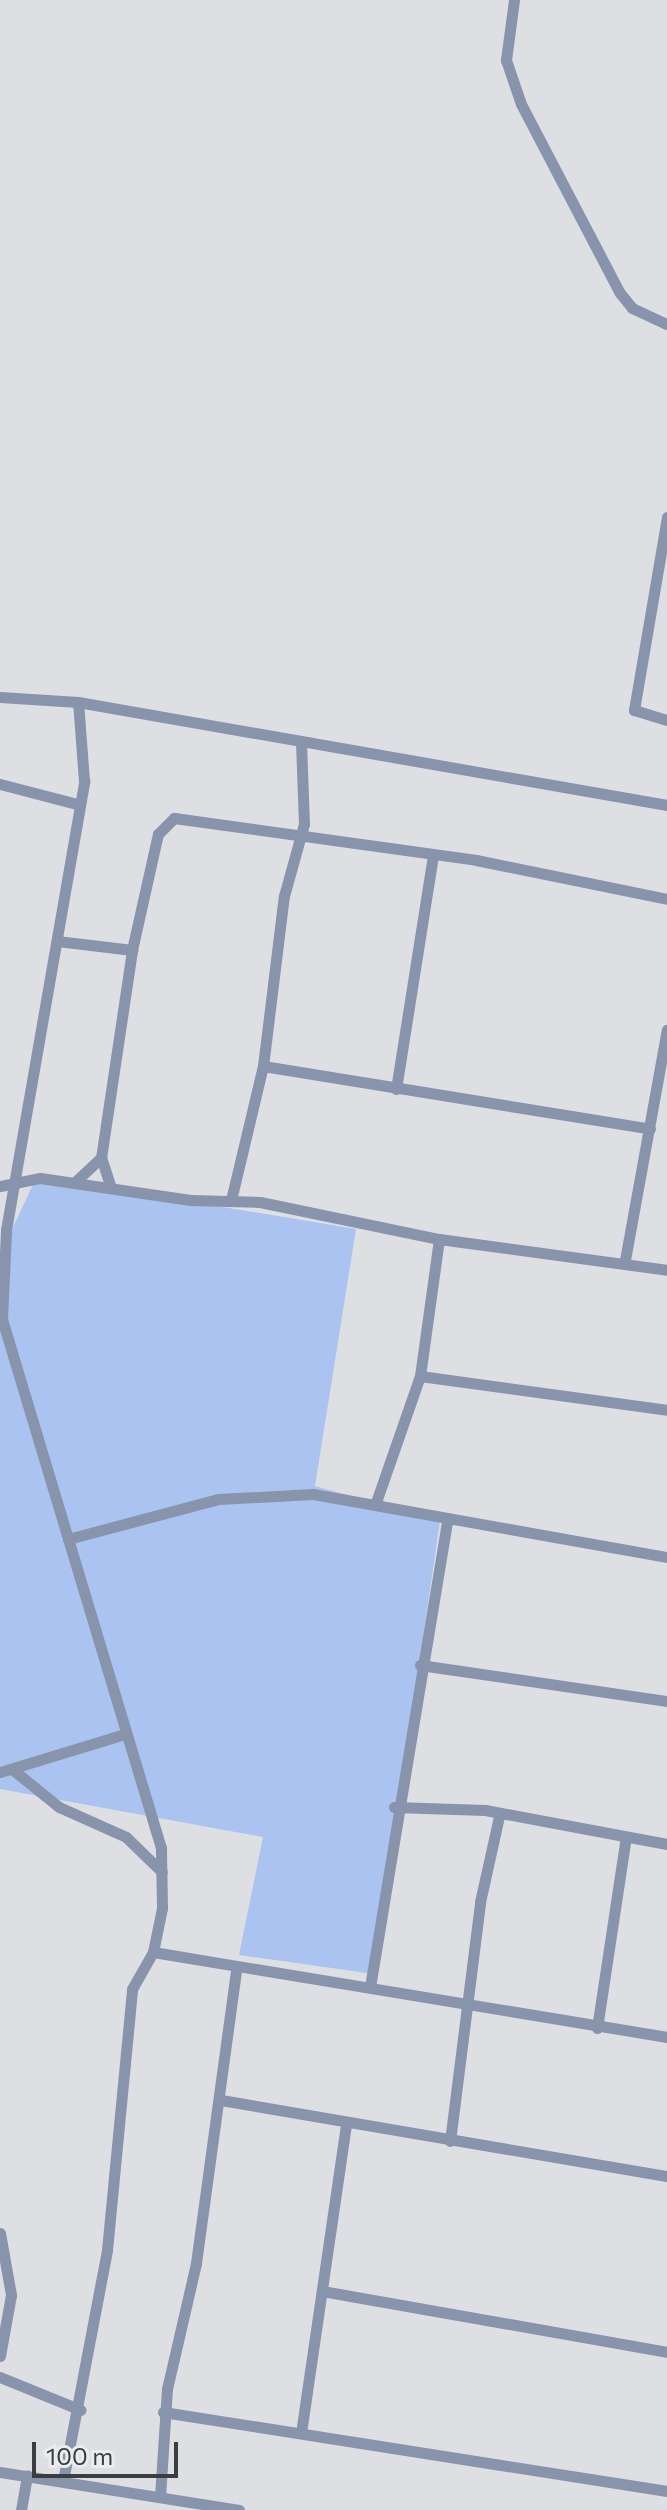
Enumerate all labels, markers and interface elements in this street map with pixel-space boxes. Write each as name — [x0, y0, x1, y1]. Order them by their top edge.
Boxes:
scale bar — [36, 2426, 182, 2476]
text: 100 m — [46, 2441, 113, 2470]

